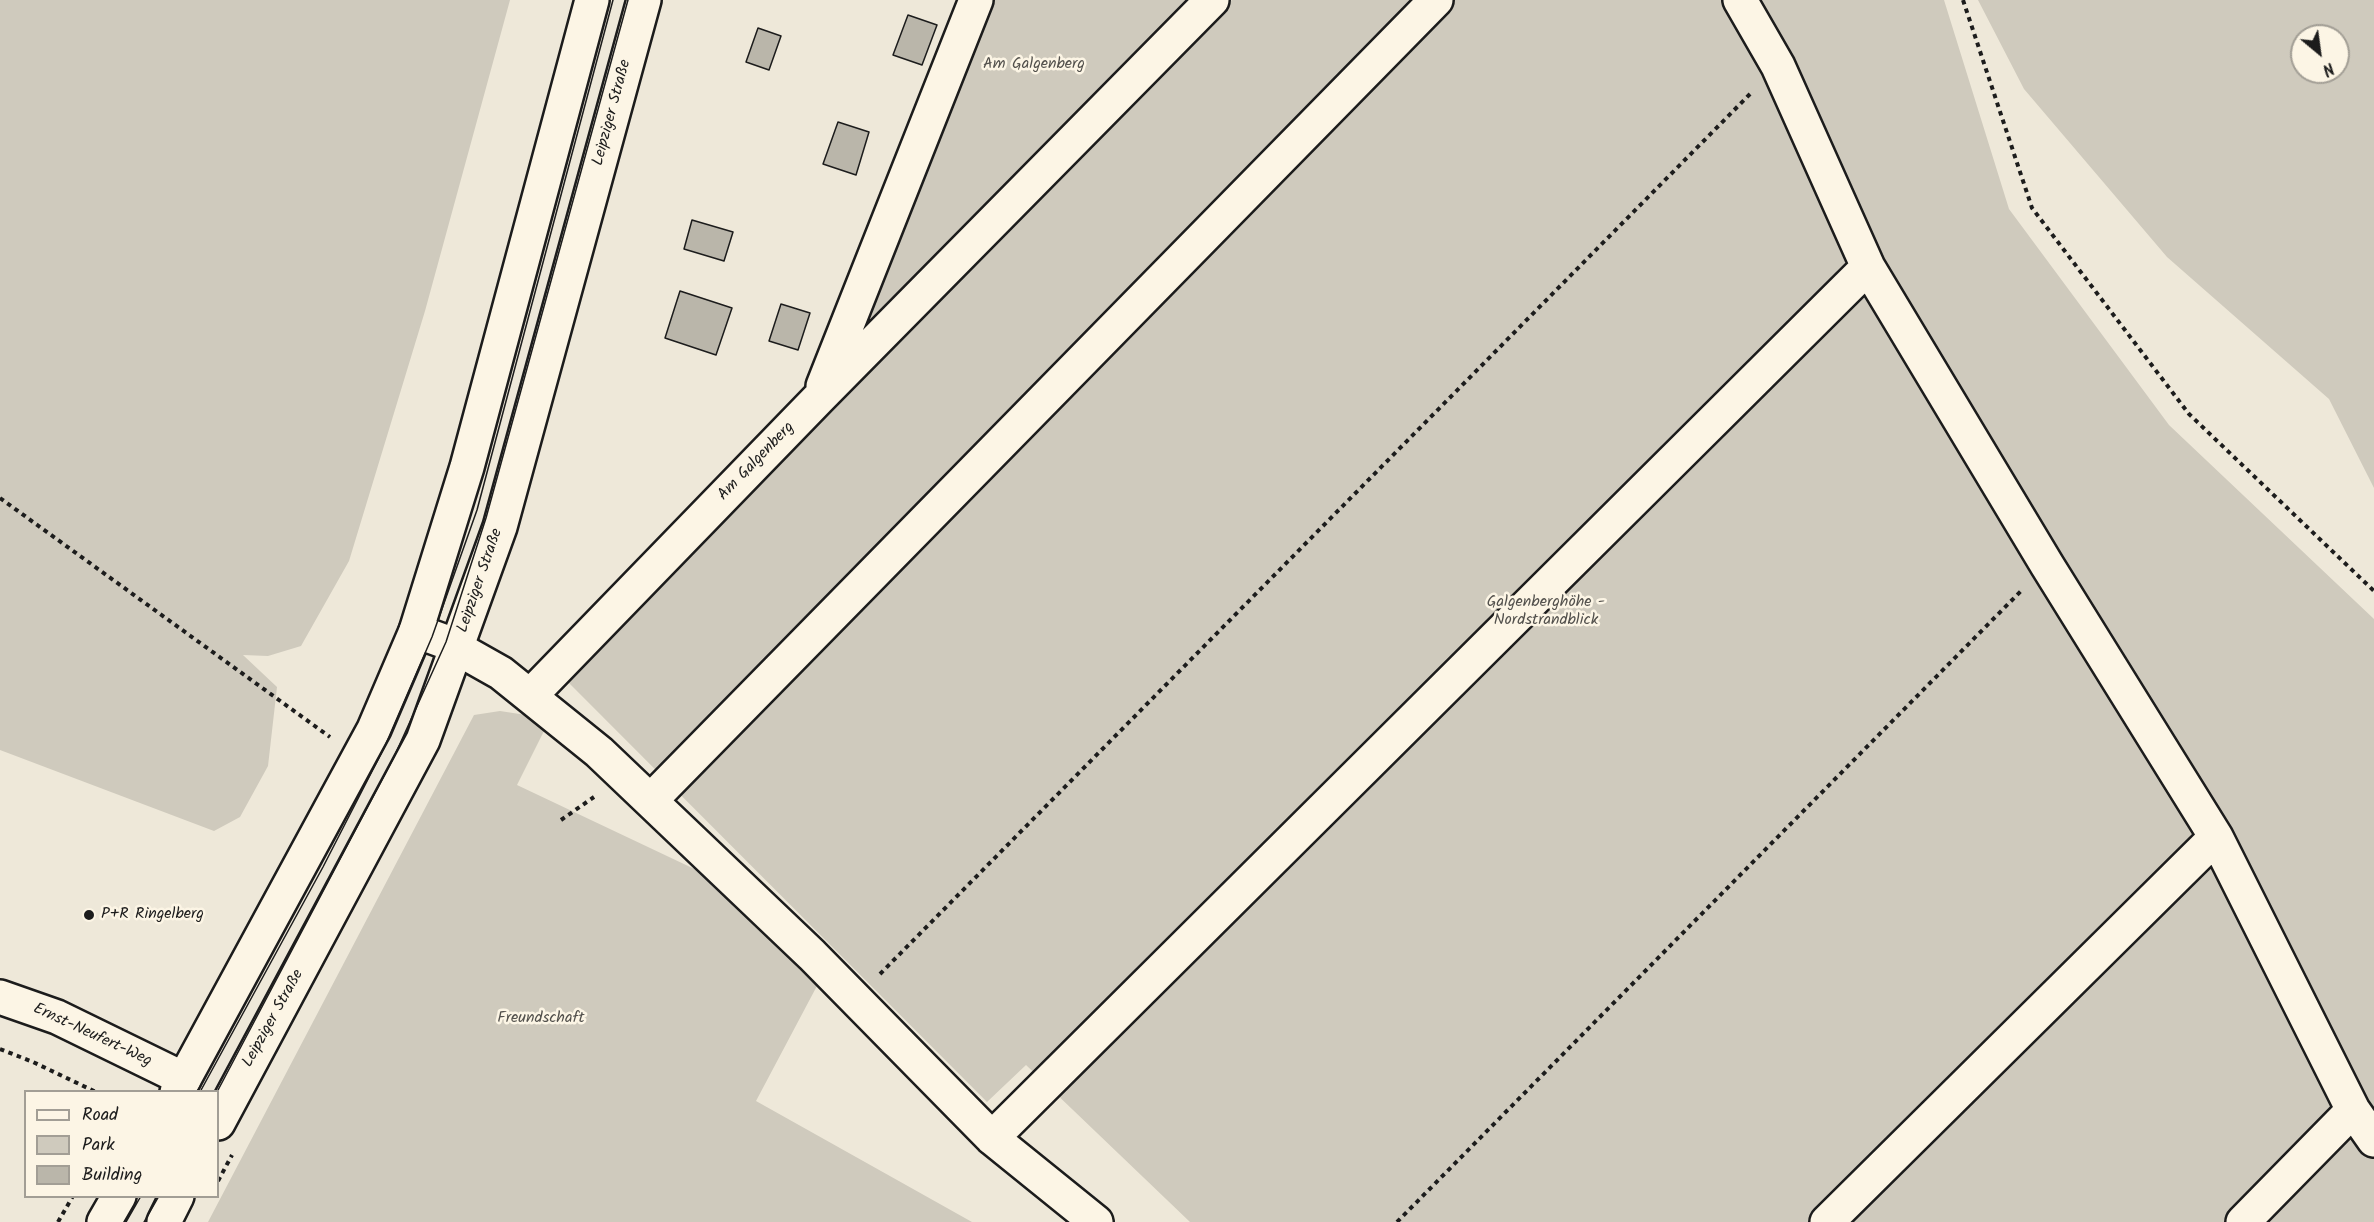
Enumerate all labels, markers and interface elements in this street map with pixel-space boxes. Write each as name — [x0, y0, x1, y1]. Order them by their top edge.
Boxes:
north arrow — [2290, 24, 2350, 84]
park label: Am Galgenberg — [983, 55, 1085, 75]
text: N — [2318, 55, 2338, 82]
street label: Leipziger Straße — [590, 58, 636, 168]
street label: Am Galgenberg — [715, 419, 799, 505]
street label: Leipziger Straße — [454, 526, 508, 636]
park label: Galgenberghöhe - Nordstrandblick — [1487, 593, 1605, 631]
place label: P+R Ringelberg — [101, 905, 204, 925]
marker: P+R Ringelberg — [82, 908, 96, 922]
street label: Leipziger Straße — [239, 967, 309, 1071]
street label: Ernst-Neufert-Weg — [30, 1000, 154, 1072]
park label: Freundschaft — [497, 1009, 585, 1029]
legend — [24, 1090, 219, 1198]
text: Road — [82, 1101, 118, 1130]
text: Park — [82, 1131, 115, 1160]
text: Building — [82, 1161, 142, 1190]

